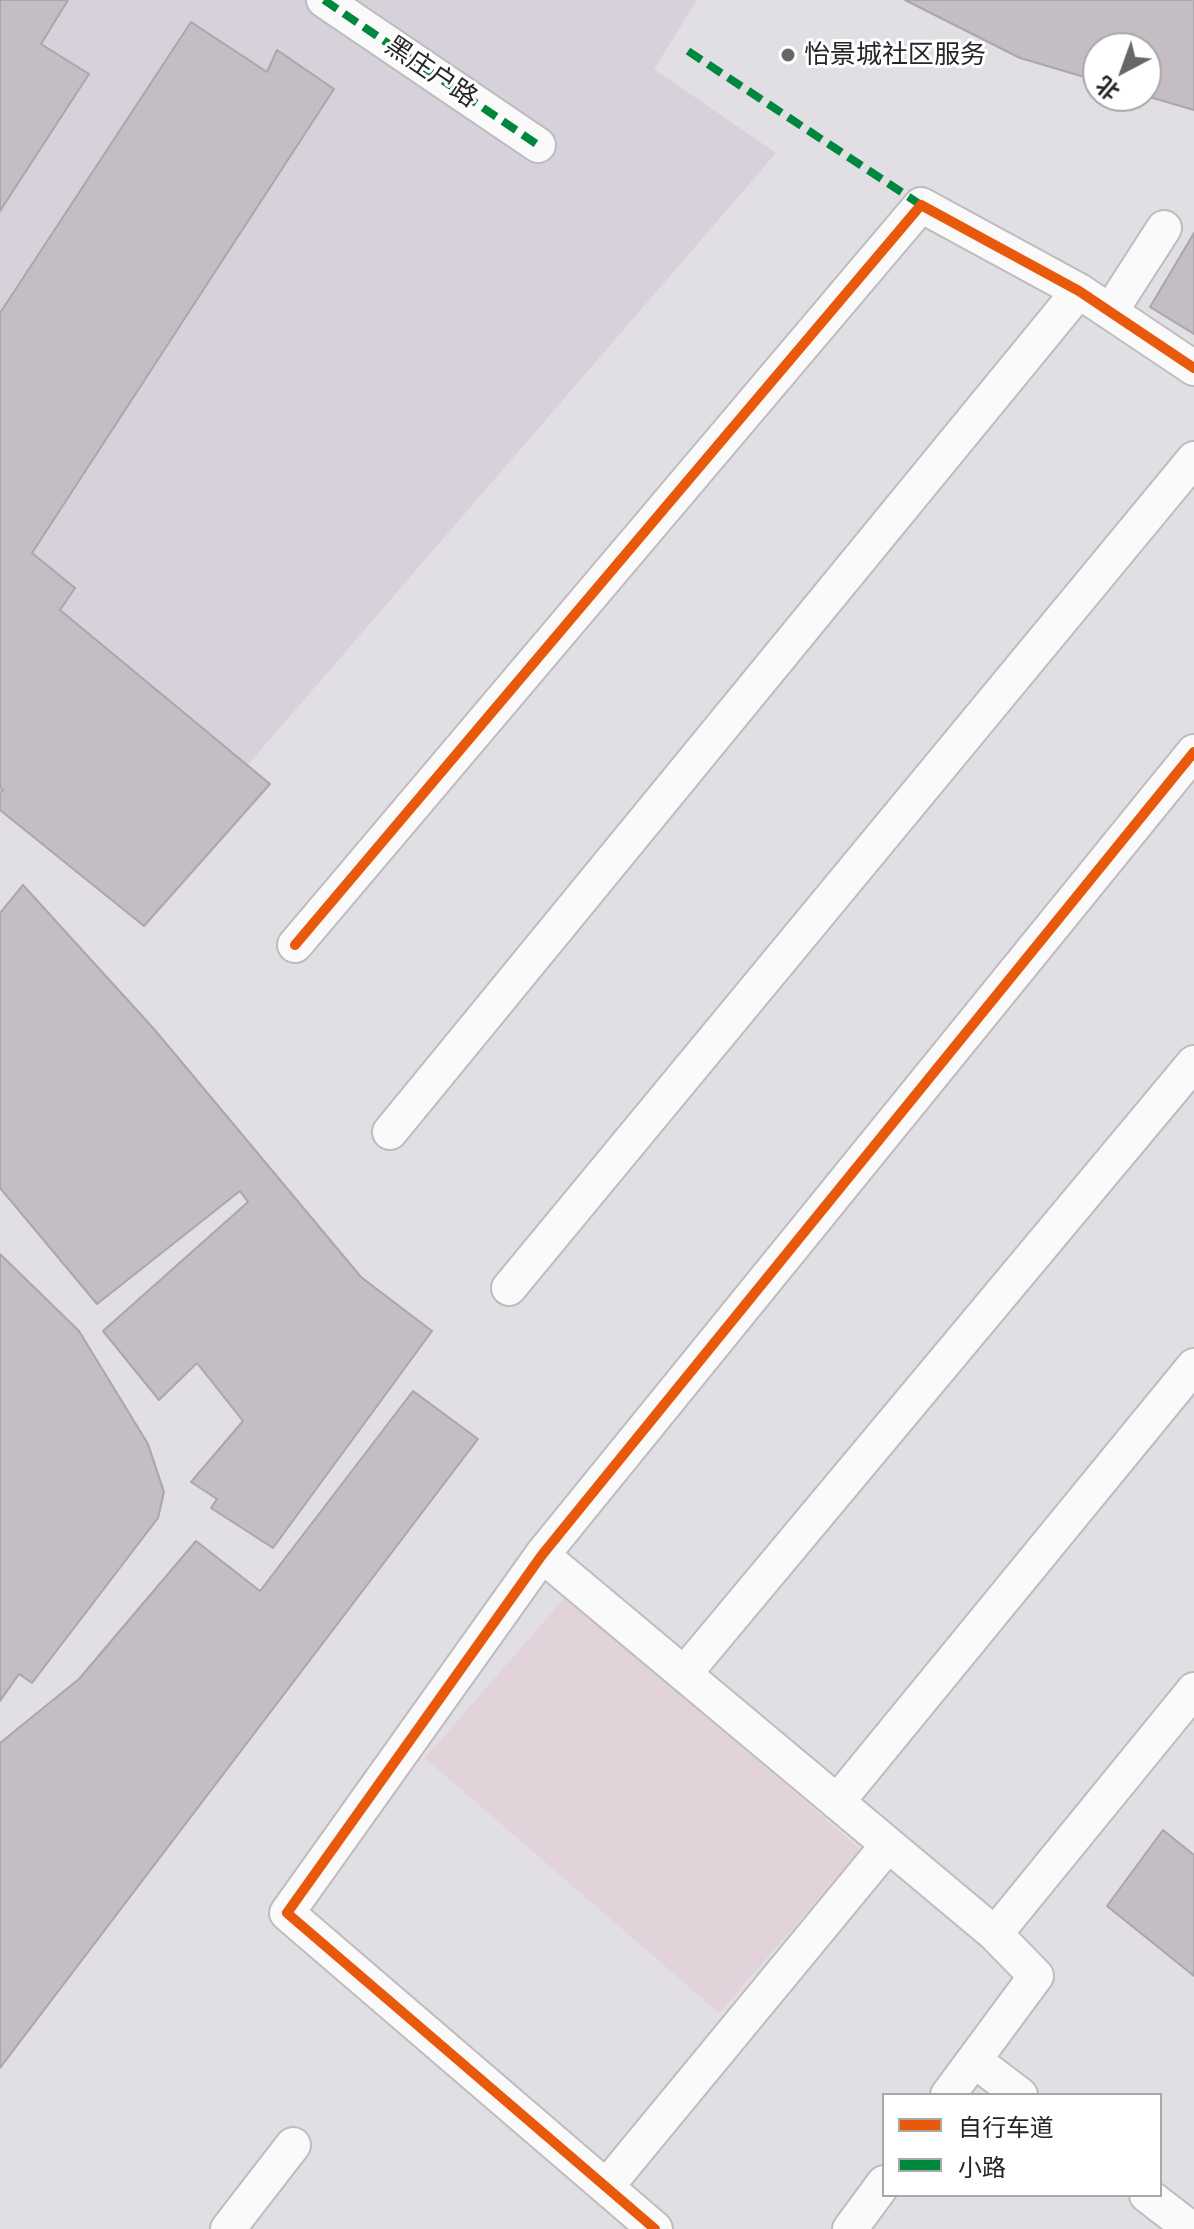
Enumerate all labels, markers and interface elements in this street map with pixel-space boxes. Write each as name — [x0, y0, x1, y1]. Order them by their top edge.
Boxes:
street label: 黑庄户路 — [379, 30, 483, 114]
north arrow — [1082, 32, 1162, 112]
place label: 怡景城社区服务 — [804, 39, 986, 71]
marker: 怡景城社区服务 — [779, 46, 797, 64]
text: 北 — [1090, 71, 1125, 106]
legend — [882, 2093, 1162, 2197]
text: 自行车道 — [958, 2112, 1054, 2142]
text: 小路 — [958, 2152, 1006, 2182]

